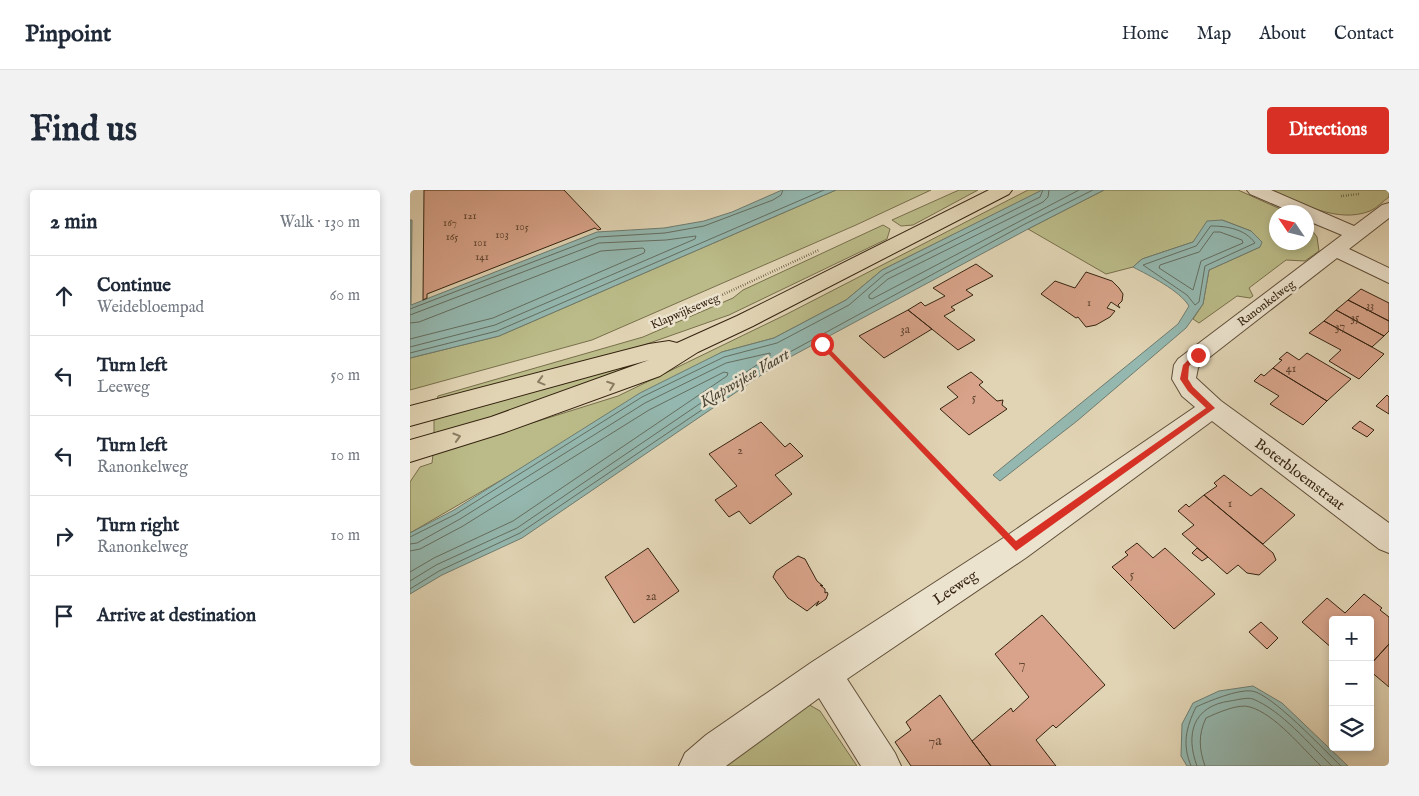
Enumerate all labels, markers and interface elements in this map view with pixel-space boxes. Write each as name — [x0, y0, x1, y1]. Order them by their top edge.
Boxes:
text: Pinpoint — [25, 19, 111, 50]
text: Home — [1122, 23, 1169, 46]
text: Map — [1197, 23, 1231, 46]
text: About — [1259, 23, 1306, 46]
text: Contact — [1334, 23, 1394, 46]
button: Directions — [1267, 107, 1389, 154]
text: Find us — [30, 108, 137, 153]
north arrow — [1269, 205, 1314, 250]
text: 2 min — [50, 209, 97, 236]
house number: 121 — [463, 209, 477, 223]
text: Walk · 130 m — [280, 213, 360, 233]
house number: 167 — [443, 216, 457, 230]
house number: 105 — [515, 220, 529, 234]
house number: 103 — [495, 228, 509, 242]
house number: 165 — [446, 230, 458, 244]
house number: 101 — [473, 236, 487, 250]
house number: 141 — [475, 250, 489, 264]
text: Continue — [97, 274, 171, 298]
street label: Ranonkelweg — [1235, 277, 1298, 330]
icon: ahead — [50, 282, 78, 310]
text: 60 m — [330, 286, 360, 306]
street label: Klapwijkseweg — [648, 290, 723, 334]
house number: 1 — [1087, 296, 1091, 310]
text: Weidebloempad — [97, 298, 204, 318]
house number: 33 — [1366, 299, 1374, 313]
house number: 35 — [1351, 310, 1360, 325]
house number: 37 — [1335, 319, 1345, 334]
house number: 3a — [900, 322, 911, 337]
route start — [811, 333, 834, 356]
route end — [1187, 344, 1210, 367]
water label: Klapwijkse Vaart — [696, 345, 794, 413]
text: Turn left — [97, 354, 168, 378]
house number: 41 — [1286, 361, 1296, 376]
icon: left — [50, 362, 78, 390]
text: 50 m — [331, 366, 360, 386]
one-way arrow — [537, 376, 545, 386]
text: Leeweg — [97, 378, 150, 398]
one-way arrow — [606, 381, 614, 391]
house number: 5 — [972, 390, 977, 405]
one-way arrow — [452, 433, 460, 443]
text: Turn left — [97, 434, 168, 458]
street label: Boterbloemstraat — [1251, 434, 1349, 515]
icon: left — [50, 442, 78, 470]
house number: 2 — [737, 443, 743, 458]
text: 10 m — [330, 446, 360, 466]
text: Ranonkelweg — [97, 458, 188, 478]
house number: 1 — [1228, 496, 1232, 511]
text: Turn right — [97, 514, 179, 538]
icon: right — [50, 522, 78, 550]
text: 10 m — [330, 526, 360, 546]
text: Ranonkelweg — [97, 538, 188, 558]
street label: Leeweg — [929, 565, 982, 609]
house number: 5 — [1130, 567, 1135, 582]
house number: 2a — [646, 589, 657, 604]
icon: arrive — [50, 602, 78, 630]
text: Arrive at destination — [97, 604, 256, 628]
map controls — [1329, 616, 1374, 751]
button: + — [1329, 616, 1374, 661]
house number: 7 — [1018, 654, 1026, 673]
button: − — [1329, 661, 1374, 706]
button: layers — [1329, 706, 1374, 751]
house number: 7a — [928, 731, 942, 750]

